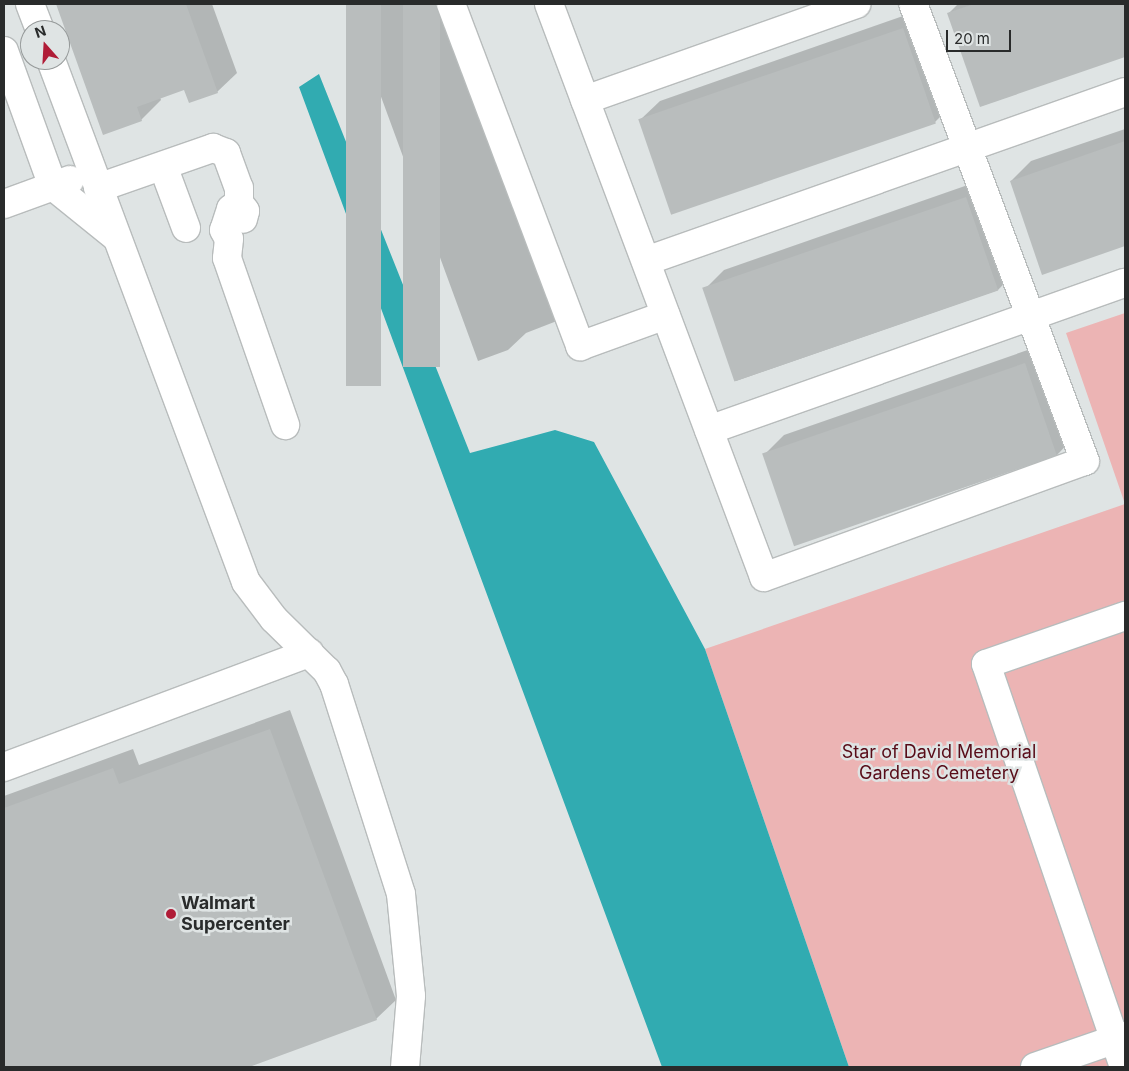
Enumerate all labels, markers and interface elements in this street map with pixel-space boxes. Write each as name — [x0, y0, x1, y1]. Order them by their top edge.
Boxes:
north arrow — [20, 20, 70, 70]
scale bar — [949, 20, 1014, 52]
text: N — [32, 22, 48, 41]
text: 20 m — [954, 29, 990, 48]
park label: Star of David Memorial Gardens Cemetery — [842, 742, 1036, 784]
place label: Walmart Supercenter — [181, 893, 290, 936]
marker: Walmart Supercenter — [165, 908, 177, 920]

